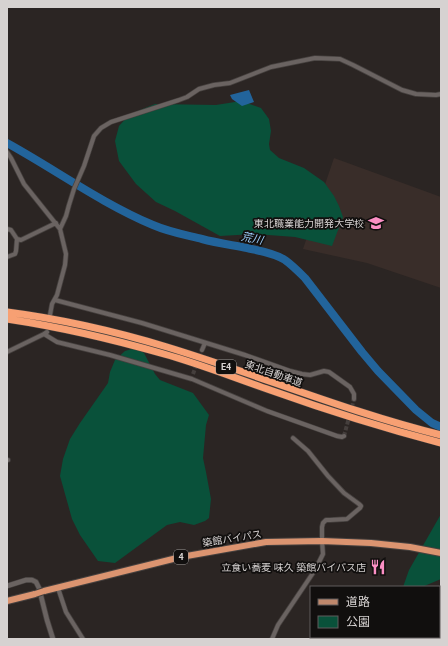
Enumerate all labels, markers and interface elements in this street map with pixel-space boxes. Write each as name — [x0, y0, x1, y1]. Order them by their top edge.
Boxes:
school or university icon: 東北職業能力開発大学校 — [367, 214, 385, 232]
place label: 東北職業能力開発大学校 — [254, 218, 364, 229]
water label: 荒川 — [240, 230, 265, 247]
street label: 東北自動車道 — [244, 359, 304, 388]
road number: E4 — [216, 360, 236, 374]
street label: 築館バイパス — [202, 528, 262, 549]
road number: 4 — [174, 550, 188, 564]
restaurant icon: 立食い蕎麦 味久 築館バイパス店 — [369, 558, 387, 576]
place label: 立食い蕎麦 味久 築館バイパス店 — [221, 562, 366, 573]
legend — [310, 586, 440, 638]
text: 道路 — [346, 595, 370, 609]
text: 公園 — [346, 615, 370, 629]

